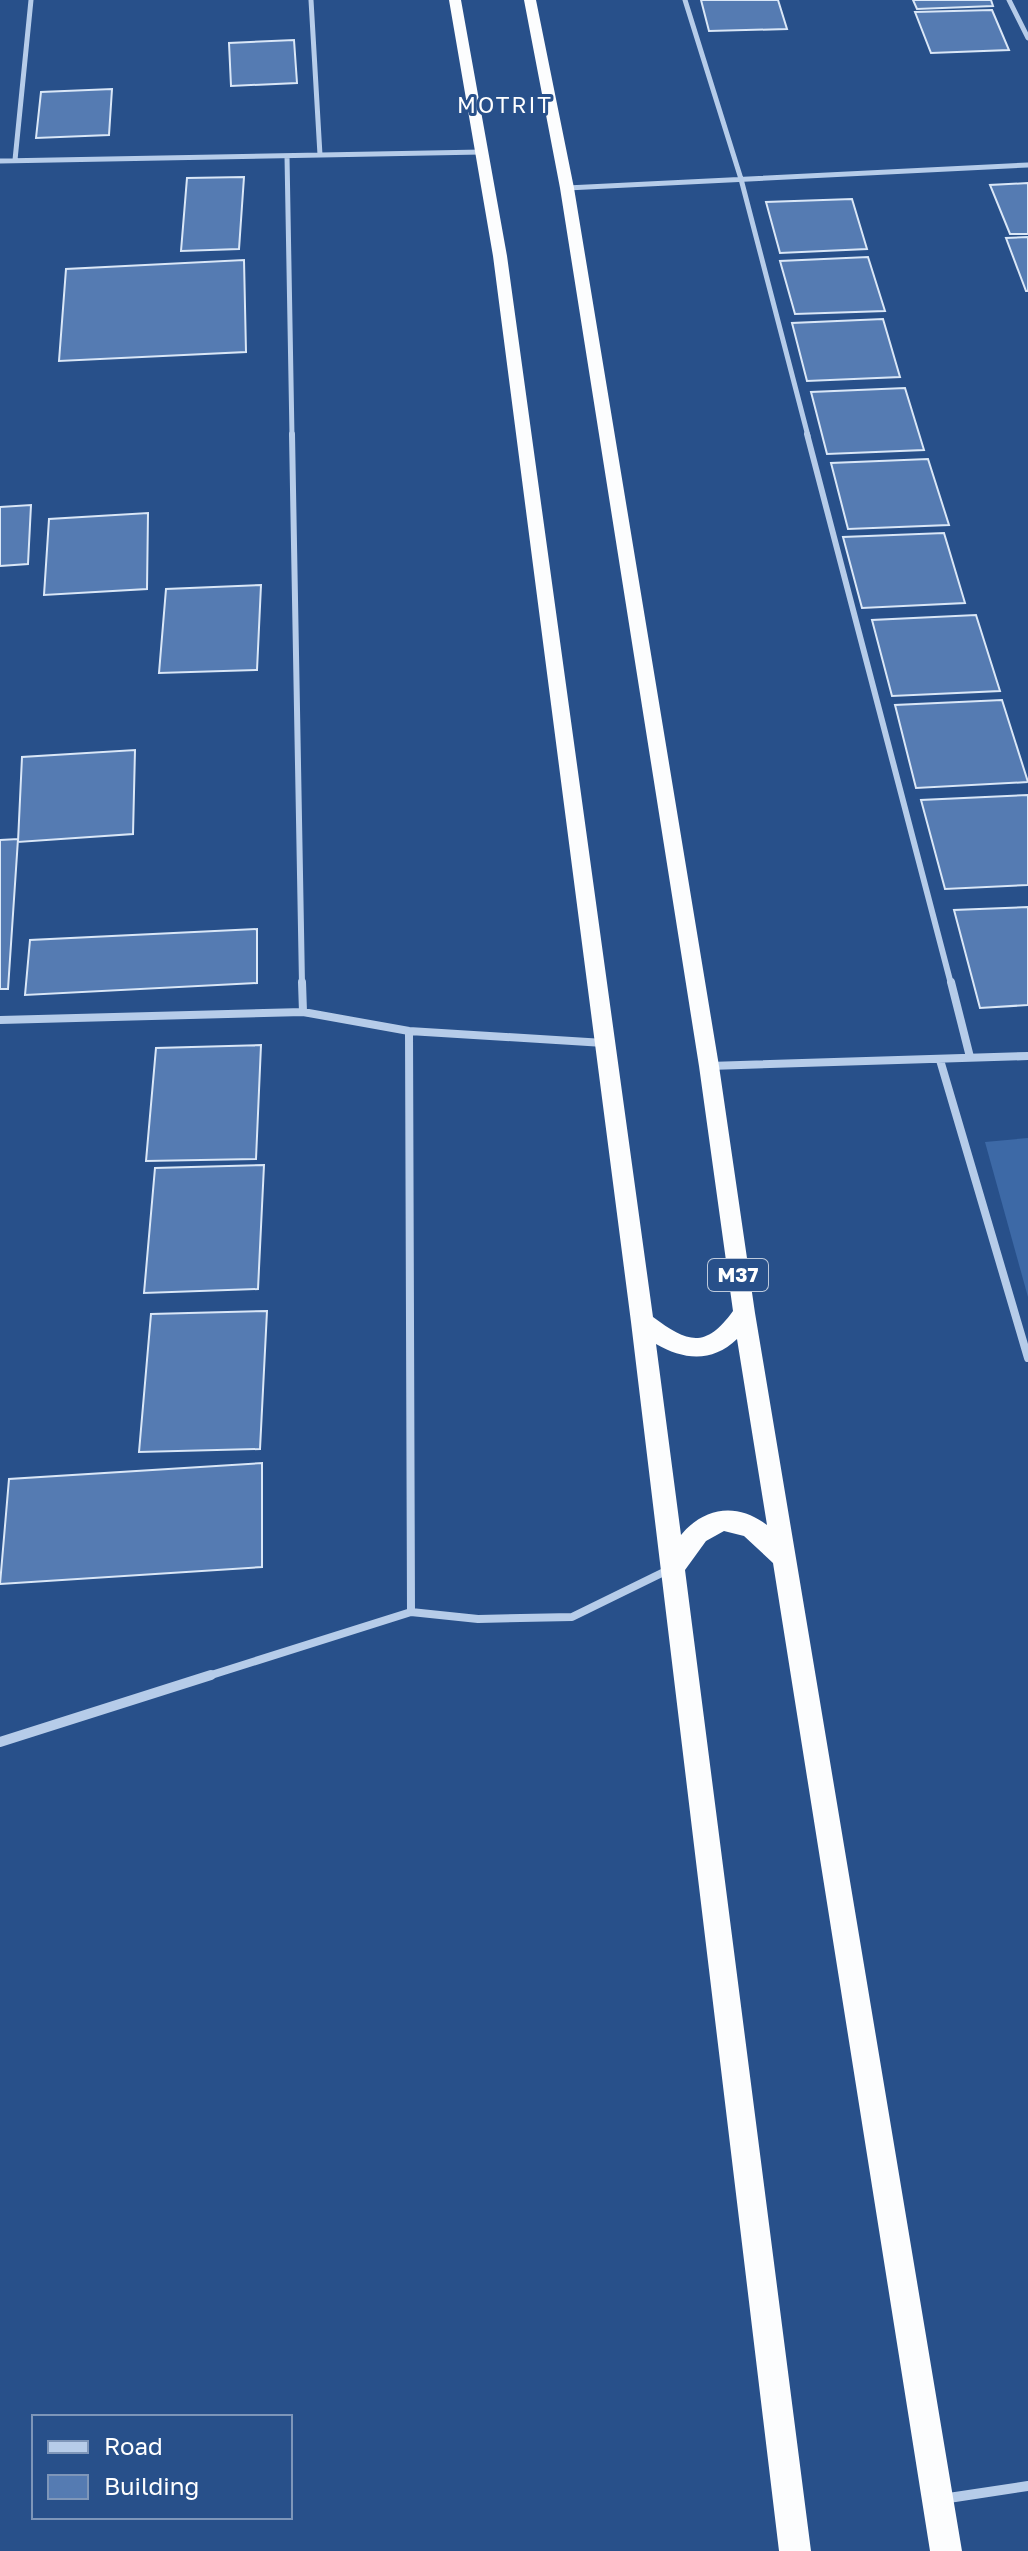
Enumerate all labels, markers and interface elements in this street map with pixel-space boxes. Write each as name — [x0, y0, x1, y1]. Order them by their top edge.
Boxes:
district label: MOTRIT — [457, 91, 553, 118]
road number: M37 — [708, 1259, 768, 1291]
legend — [32, 2415, 292, 2519]
text: Road — [104, 2431, 163, 2460]
text: Building — [104, 2471, 199, 2500]

